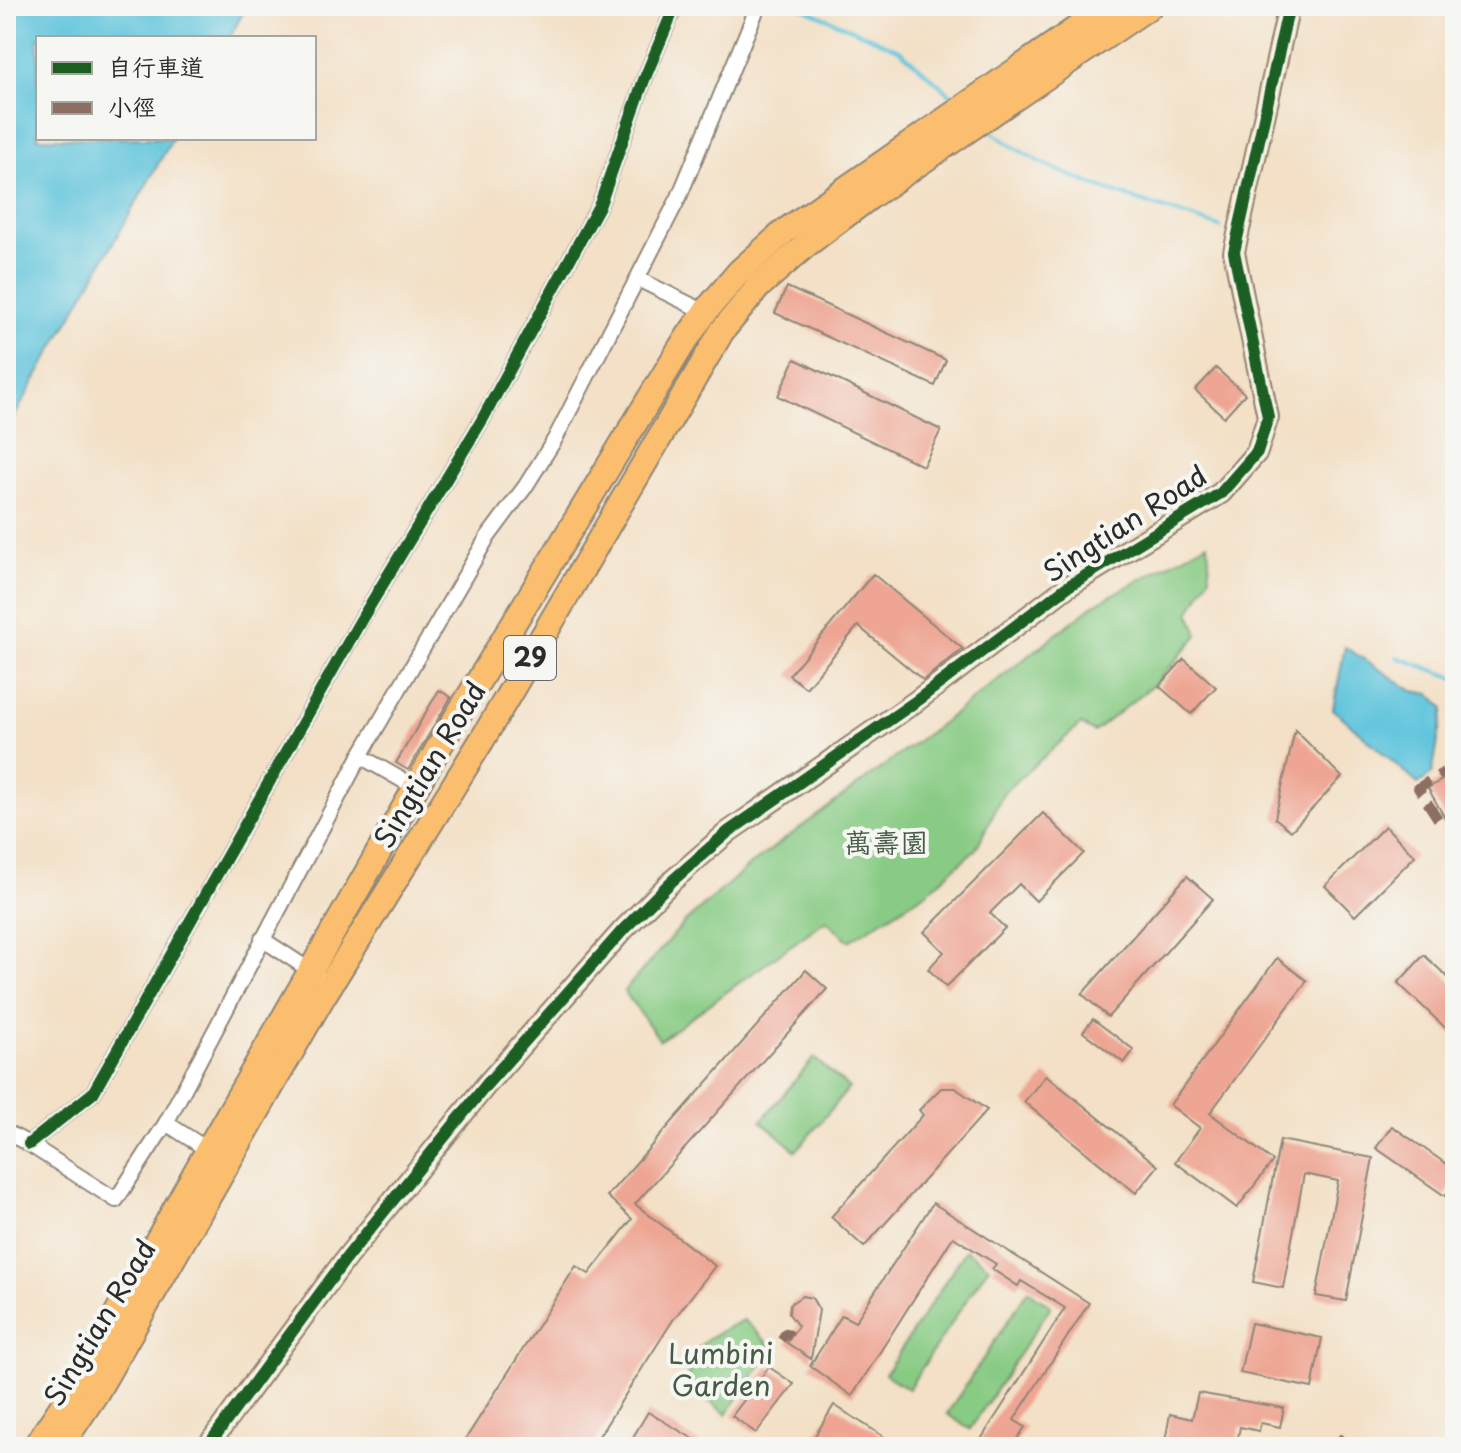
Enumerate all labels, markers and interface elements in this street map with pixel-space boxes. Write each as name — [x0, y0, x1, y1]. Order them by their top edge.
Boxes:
legend — [36, 36, 316, 140]
text: 自行車道 — [108, 48, 204, 84]
text: 小徑 — [108, 88, 156, 124]
street label: Singtian Road — [1034, 453, 1215, 592]
road number: 29 — [504, 636, 556, 680]
street label: Singtian Road — [362, 672, 496, 856]
park label: 萬壽園 — [844, 820, 928, 863]
street label: Singtian Road — [32, 1230, 166, 1414]
park label: Lumbini Garden — [668, 1331, 774, 1406]

